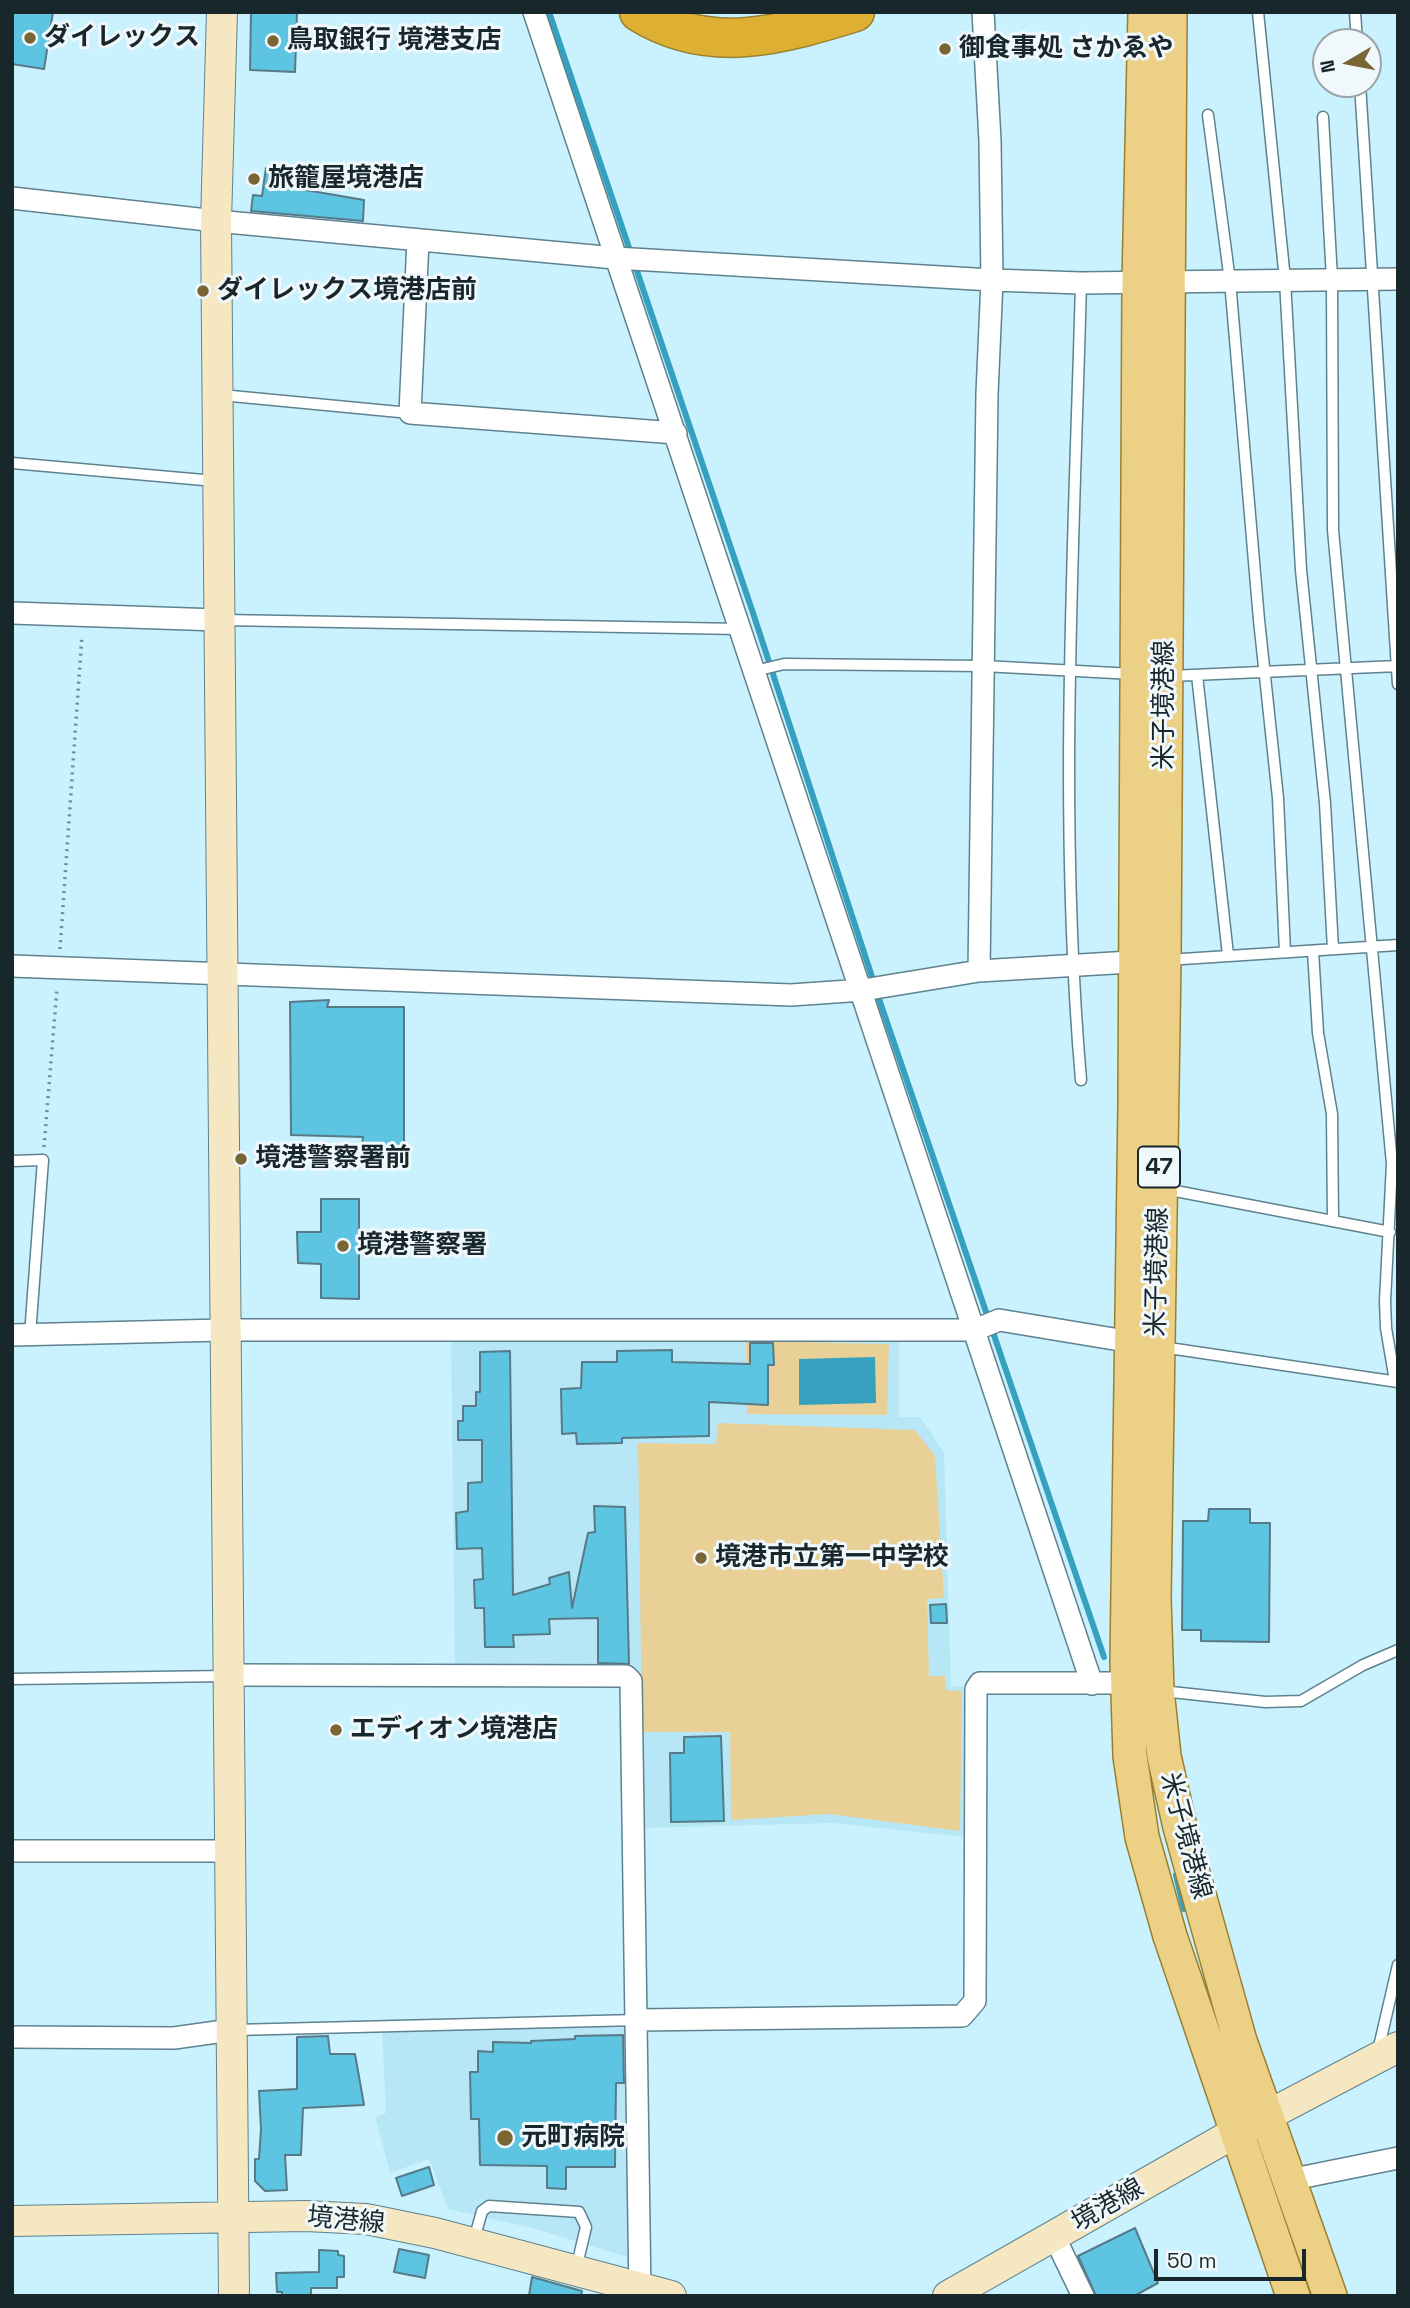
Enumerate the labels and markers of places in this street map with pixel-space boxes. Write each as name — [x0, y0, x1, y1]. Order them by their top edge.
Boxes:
place label: ダイレックス — [44, 22, 200, 54]
place label: 鳥取銀行 境港支店 — [287, 25, 502, 57]
marker: ダイレックス — [22, 30, 38, 46]
marker: 鳥取銀行 境港支店 — [265, 33, 281, 49]
place label: 御食事処 さかゑや — [959, 33, 1174, 65]
marker: 御食事処 さかゑや — [937, 41, 953, 57]
place label: 旅籠屋境港店 — [268, 163, 424, 195]
marker: 旅籠屋境港店 — [246, 171, 262, 187]
place label: ダイレックス境港店前 — [217, 275, 477, 307]
marker: ダイレックス境港店前 — [195, 283, 211, 299]
place label: 境港警察署前 — [255, 1143, 411, 1175]
marker: 境港警察署前 — [233, 1151, 249, 1167]
place label: 境港警察署 — [357, 1230, 487, 1262]
marker: 境港警察署 — [335, 1238, 351, 1254]
place label: 境港市立第一中学校 — [715, 1542, 949, 1574]
marker: 境港市立第一中学校 — [693, 1550, 709, 1566]
place label: エディオン境港店 — [350, 1714, 558, 1746]
marker: エディオン境港店 — [328, 1722, 344, 1738]
place label: 元町病院 — [521, 2122, 625, 2154]
marker: 元町病院 — [495, 2128, 515, 2148]

